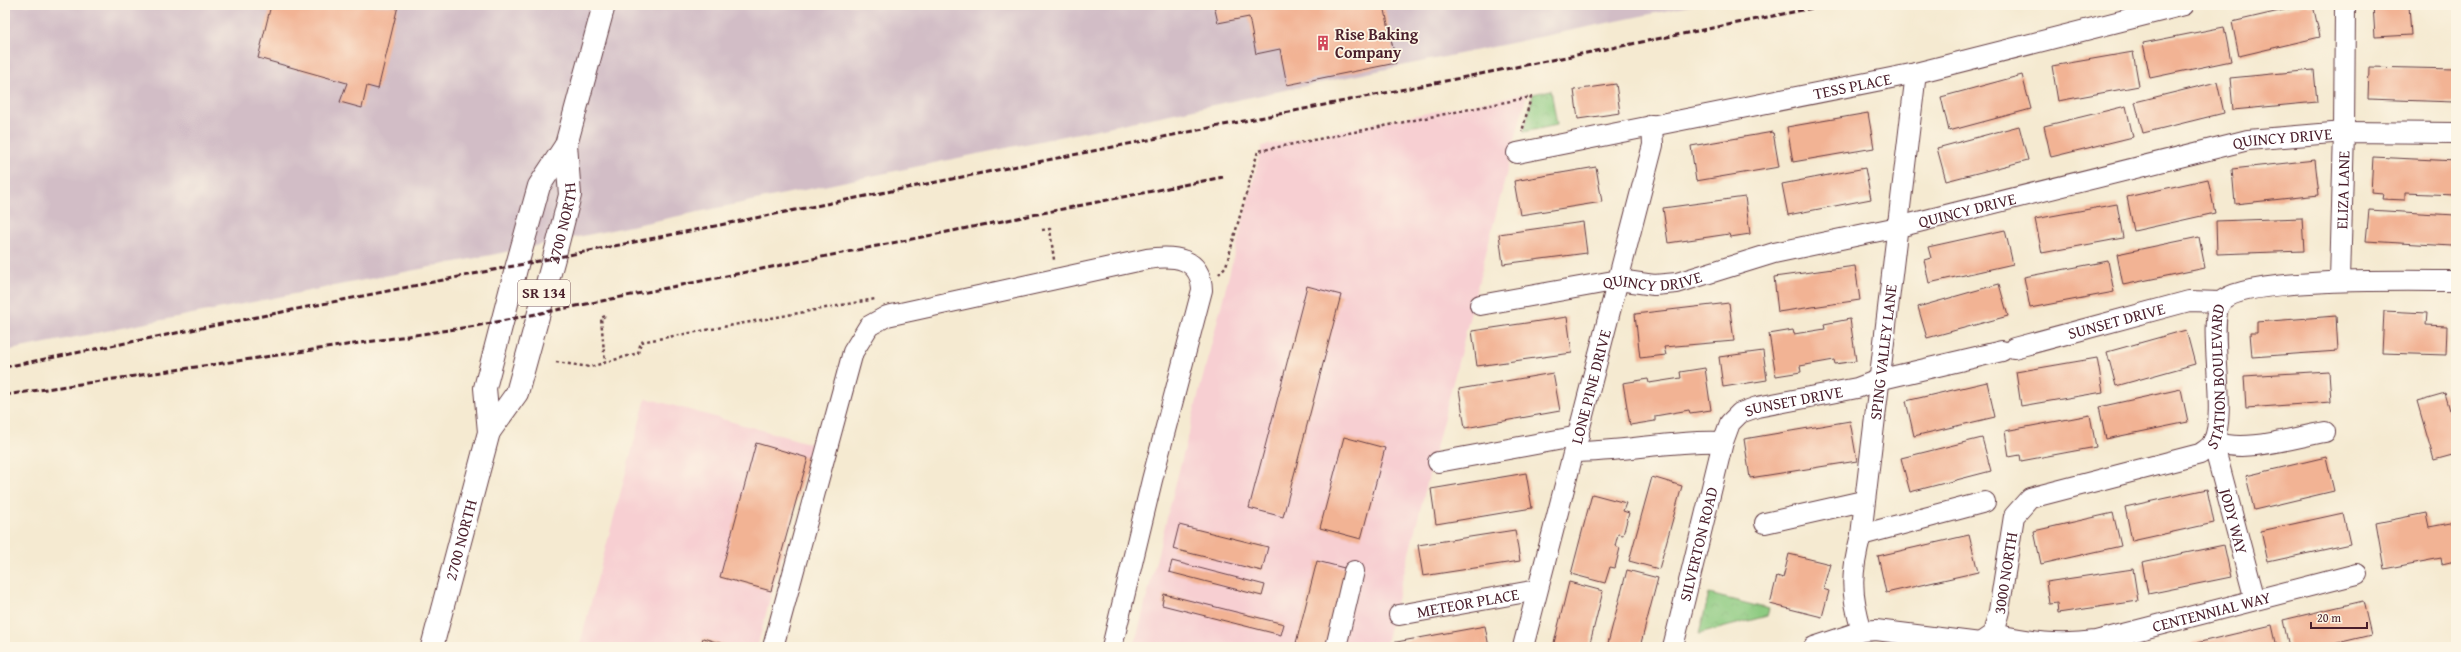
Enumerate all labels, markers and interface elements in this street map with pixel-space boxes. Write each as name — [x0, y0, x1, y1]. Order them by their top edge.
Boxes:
place label: Rise Baking Company — [1335, 22, 1419, 64]
building icon: Rise Baking Company — [1314, 34, 1332, 52]
street label: TESS PLACE — [1811, 66, 1893, 105]
street label: QUINCY DRIVE — [2230, 121, 2333, 155]
street label: ELIZA LANE — [2329, 150, 2355, 230]
street label: 2700 NORTH — [541, 181, 582, 266]
street label: QUINCY DRIVE — [1916, 186, 2018, 234]
street label: QUINCY DRIVE — [1601, 264, 1705, 297]
road number: SR 134 — [518, 280, 570, 306]
street label: SPING VALLEY LANE — [1863, 283, 1903, 421]
street label: SUNSET DRIVE — [2065, 296, 2168, 345]
street label: STATION BOULEVARD — [2200, 300, 2231, 454]
street label: LONE PINE DRIVE — [1564, 327, 1617, 447]
street label: SUNSET DRIVE — [1741, 379, 1845, 423]
street label: SILVERTON ROAD — [1673, 484, 1724, 604]
street label: JODY WAY — [2213, 484, 2254, 557]
street label: 2700 NORTH — [438, 496, 483, 583]
street label: 3000 NORTH — [1987, 530, 2023, 616]
street label: METEOR PLACE — [1415, 581, 1521, 624]
street label: CENTENNIAL WAY — [2150, 585, 2274, 638]
scale bar — [2311, 604, 2367, 630]
text: 20 m — [2317, 609, 2341, 626]

